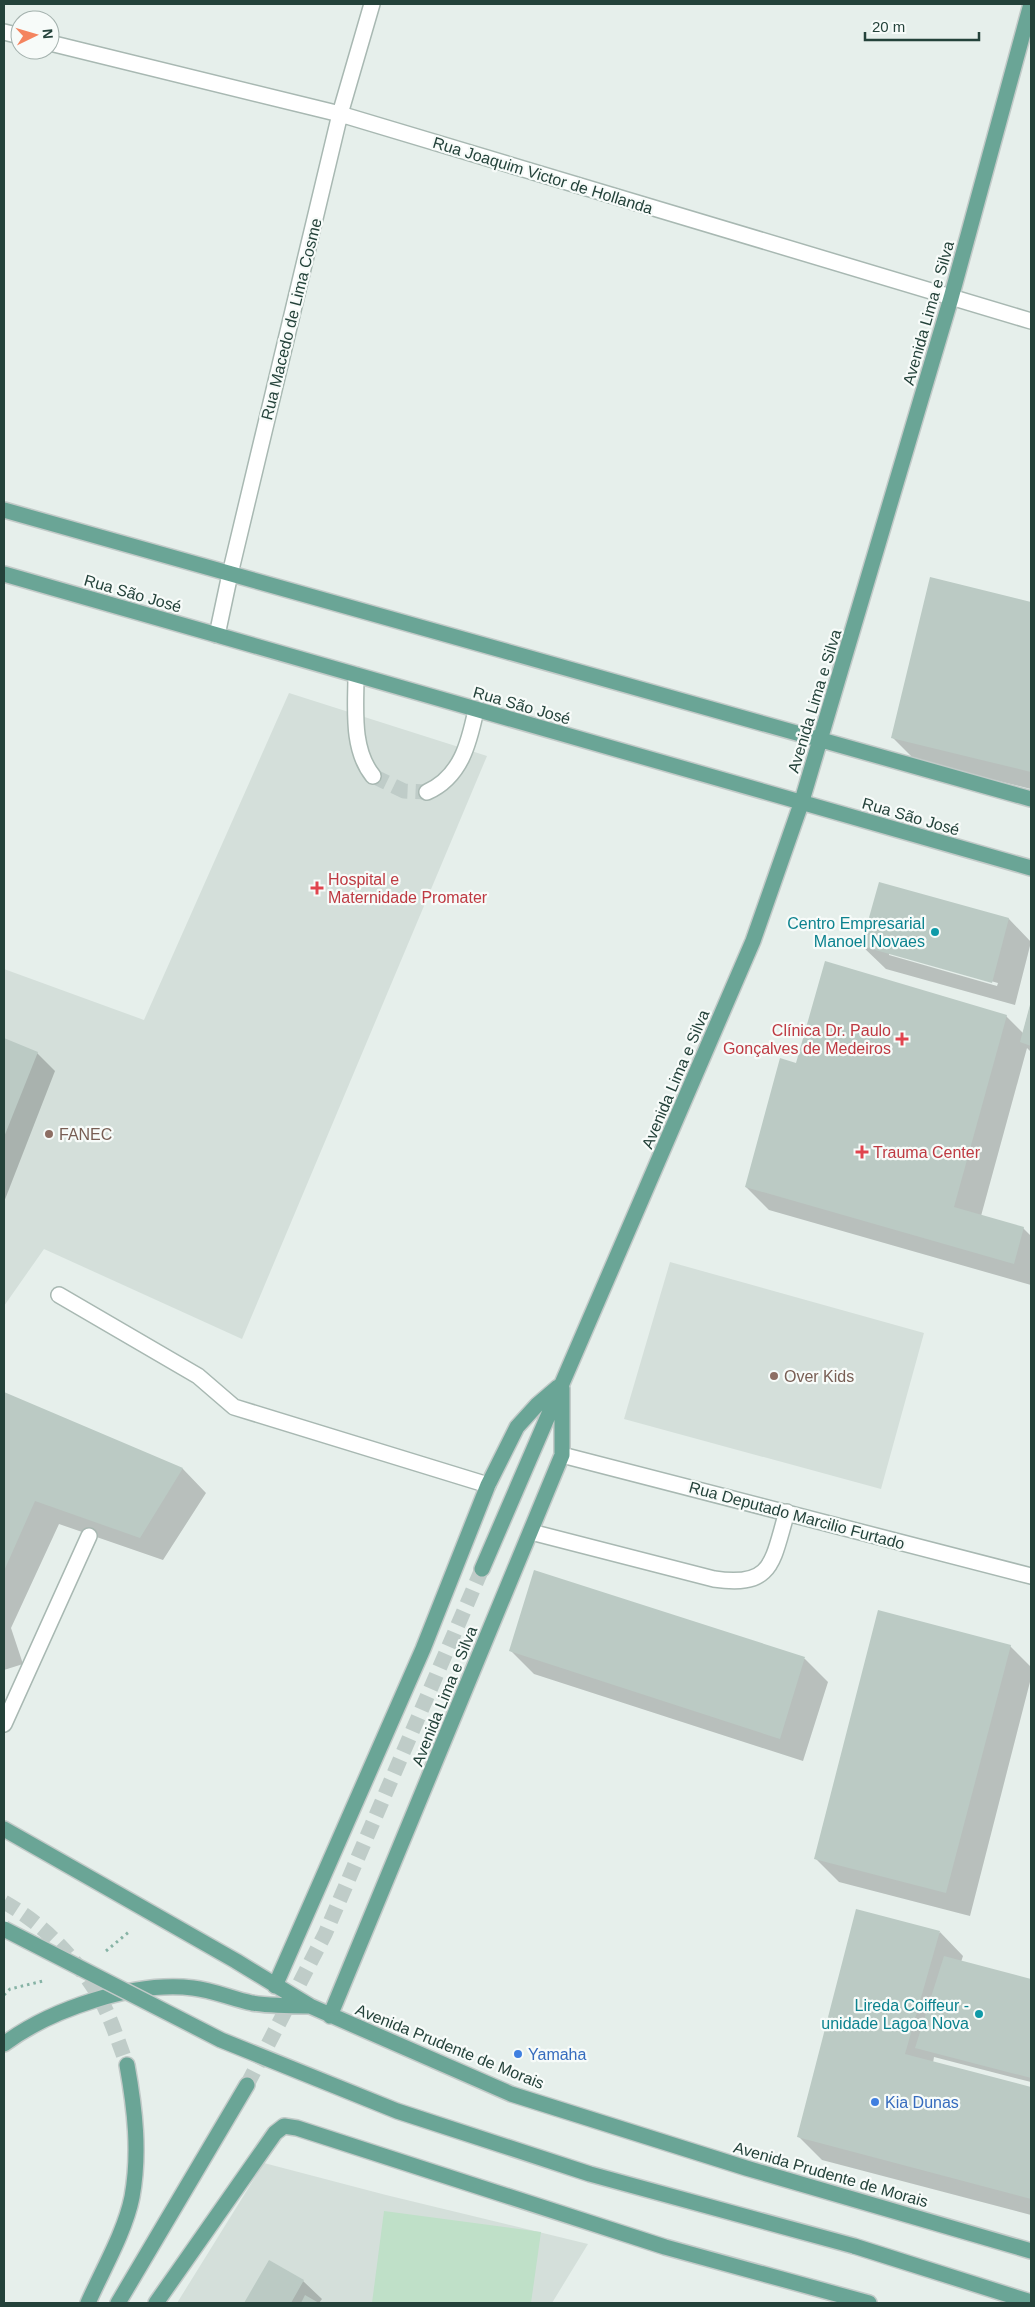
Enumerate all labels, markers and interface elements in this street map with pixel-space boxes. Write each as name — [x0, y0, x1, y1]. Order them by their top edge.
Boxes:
north arrow — [10, 10, 60, 60]
scale bar — [865, 10, 979, 42]
text: 20 m — [872, 18, 905, 35]
text: N — [40, 28, 56, 40]
street label: Rua Joaquim Victor de Hollanda — [431, 134, 655, 217]
street label: Rua Macedo de Lima Cosme — [258, 216, 325, 422]
street label: Avenida Lima e Silva — [900, 239, 957, 387]
street label: Rua São José — [82, 571, 184, 616]
street label: Avenida Lima e Silva — [785, 627, 844, 775]
street label: Rua São José — [471, 683, 573, 728]
street label: Rua São José — [860, 794, 962, 839]
place label: Hospital e Maternidade Promater — [328, 871, 488, 906]
marker: Hospital e Maternidade Promater — [310, 881, 324, 895]
place label: Centro Empresarial Manoel Novaes — [787, 915, 925, 950]
marker: Centro Empresarial Manoel Novaes — [929, 926, 941, 938]
street label: Avenida Lima e Silva — [639, 1007, 712, 1151]
place label: Clínica Dr. Paulo Gonçalves de Medeiros — [723, 1022, 891, 1057]
marker: Clínica Dr. Paulo Gonçalves de Medeiros — [895, 1032, 909, 1046]
place label: FANEC — [59, 1126, 112, 1143]
marker: FANEC — [43, 1128, 55, 1140]
place label: Trauma Center — [873, 1144, 981, 1161]
marker: Trauma Center — [855, 1145, 869, 1159]
place label: Over Kids — [784, 1368, 854, 1385]
marker: Over Kids — [768, 1370, 780, 1382]
street label: Rua Deputado Marcilio Furtado — [687, 1478, 907, 1552]
street label: Avenida Lima e Silva — [409, 1624, 480, 1769]
place label: Lireda Coiffeur - unidade Lagoa Nova — [821, 1997, 969, 2032]
street label: Avenida Prudente de Morais — [353, 2001, 546, 2092]
marker: Lireda Coiffeur - unidade Lagoa Nova — [973, 2008, 985, 2020]
place label: Yamaha — [528, 2046, 587, 2063]
marker: Yamaha — [512, 2048, 524, 2060]
place label: Kia Dunas — [885, 2094, 959, 2111]
marker: Kia Dunas — [869, 2096, 881, 2108]
street label: Avenida Prudente de Morais — [732, 2139, 930, 2210]

